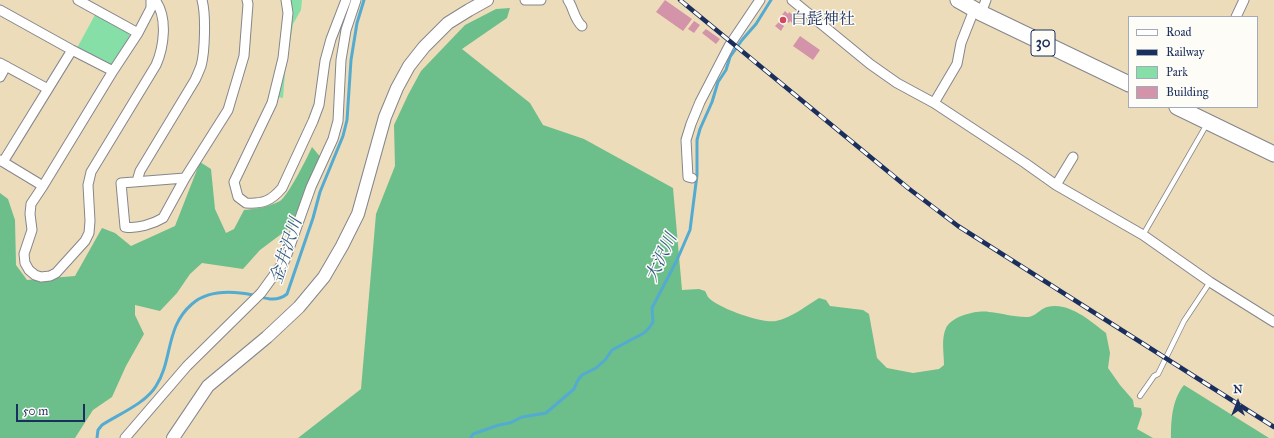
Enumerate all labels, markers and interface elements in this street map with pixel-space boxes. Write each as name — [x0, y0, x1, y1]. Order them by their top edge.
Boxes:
place label: 白髭神社 — [791, 10, 855, 30]
marker: 白髭神社 — [778, 15, 788, 25]
legend — [1128, 16, 1258, 108]
text: Road — [1166, 25, 1192, 39]
road number: 30 — [1031, 30, 1055, 56]
text: Railway — [1166, 45, 1204, 59]
text: Park — [1166, 65, 1188, 79]
text: Building — [1166, 85, 1208, 99]
water label: 金井沢川 — [267, 216, 307, 286]
water label: 大沢川 — [642, 231, 682, 285]
north arrow — [1218, 382, 1258, 422]
text: N — [1233, 383, 1243, 396]
scale bar — [18, 396, 87, 422]
text: 50 m — [23, 404, 48, 418]

